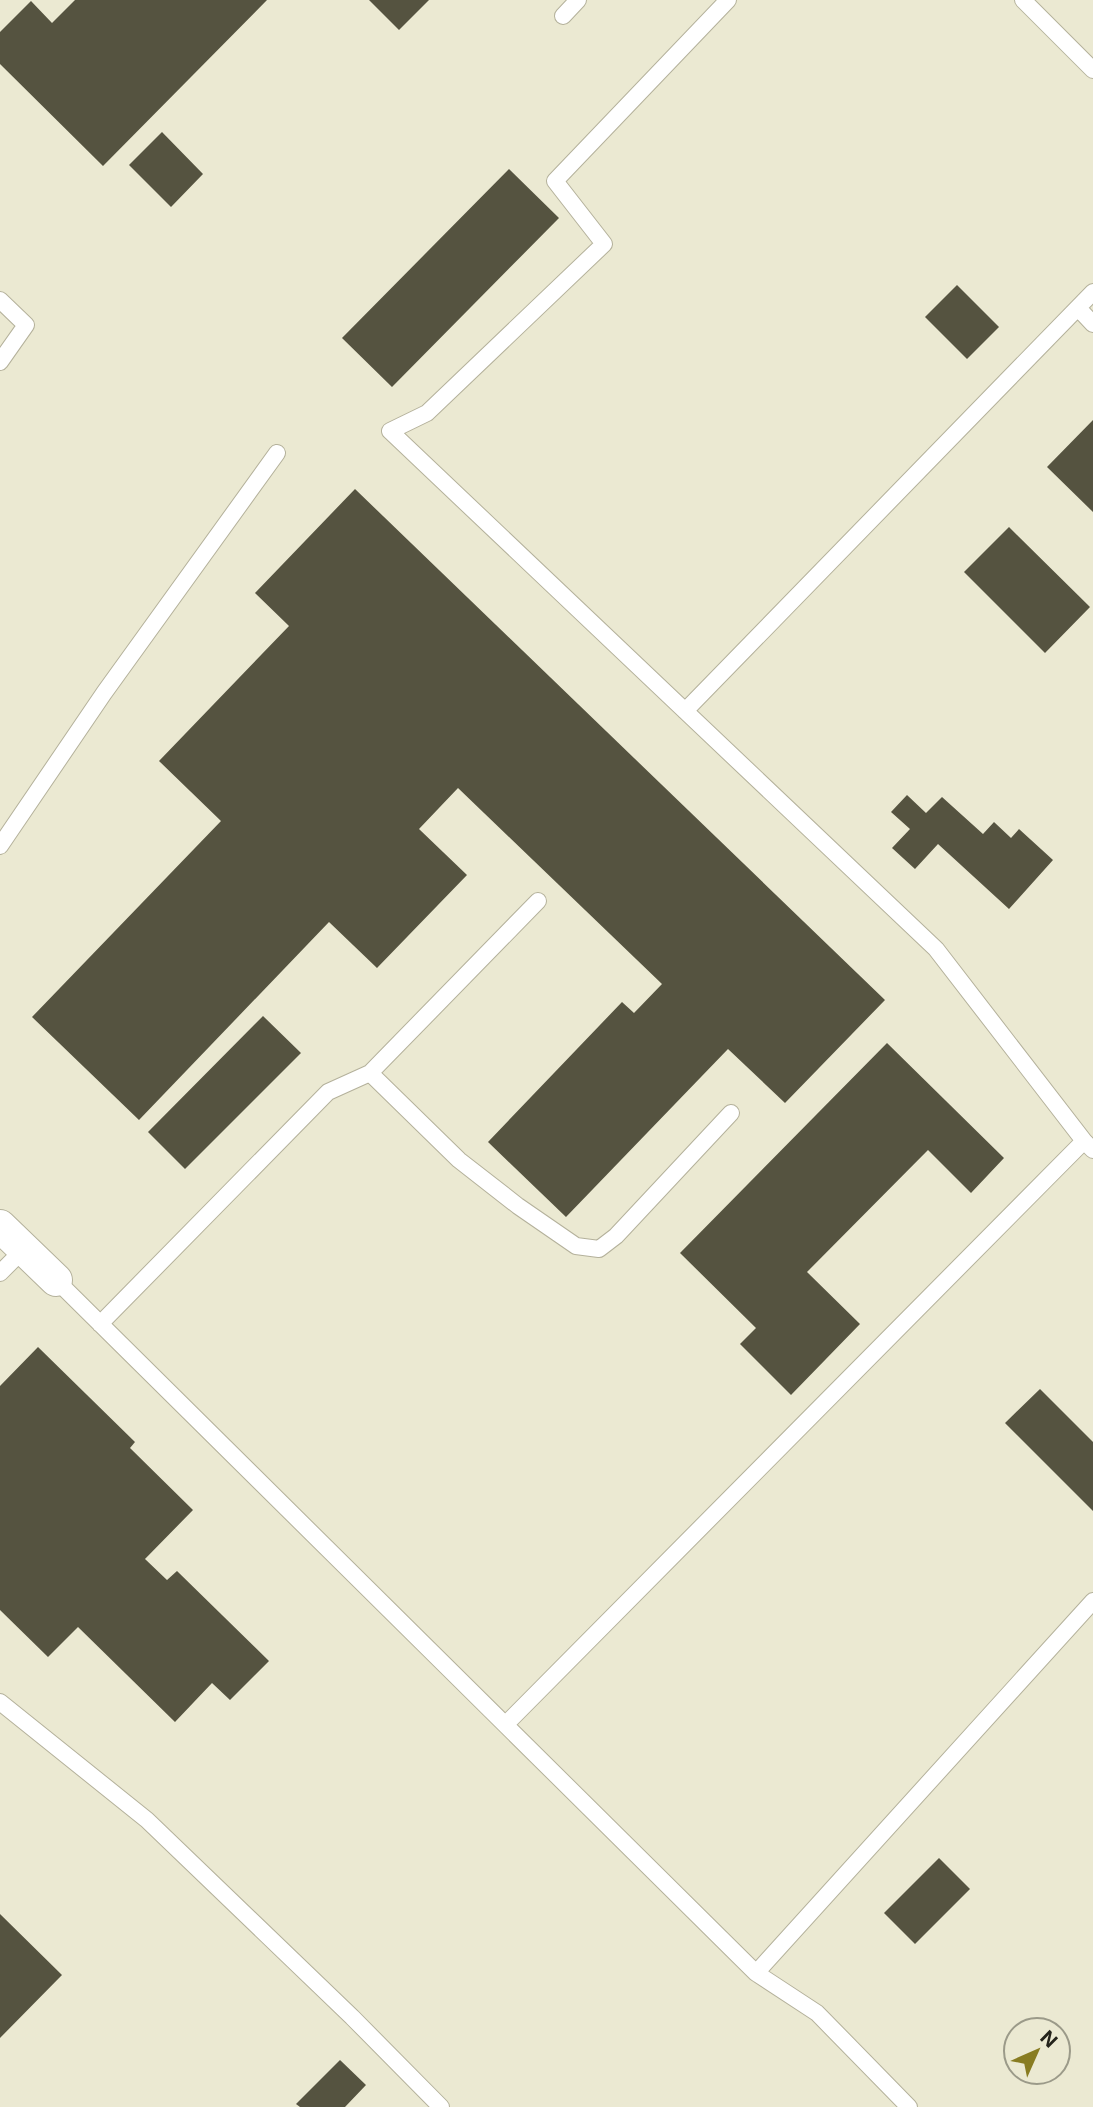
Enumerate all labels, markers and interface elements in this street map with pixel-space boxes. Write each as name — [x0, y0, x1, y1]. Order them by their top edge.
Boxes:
north arrow — [1002, 2016, 1072, 2086]
text: N — [1035, 2026, 1062, 2053]

